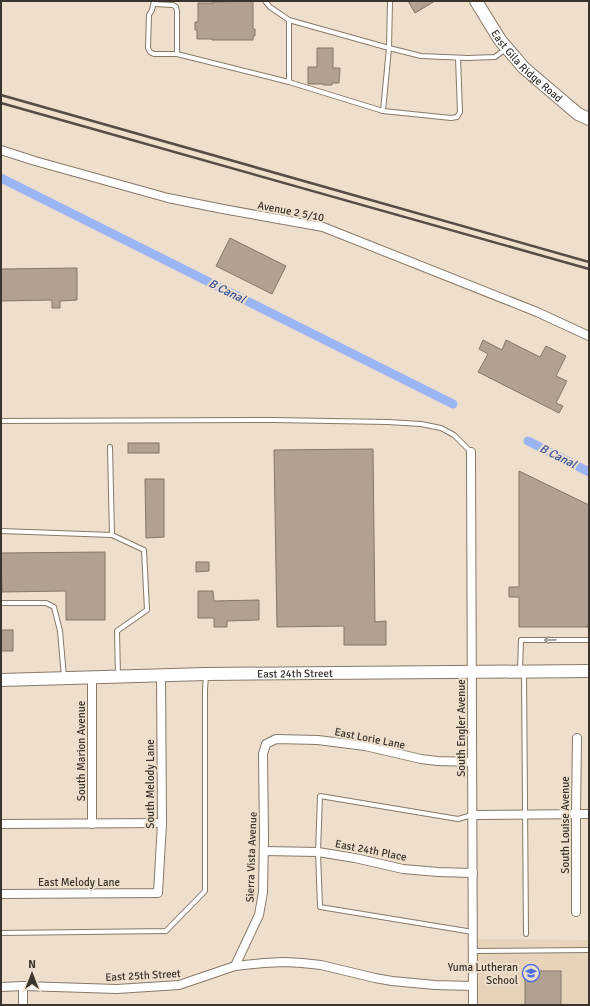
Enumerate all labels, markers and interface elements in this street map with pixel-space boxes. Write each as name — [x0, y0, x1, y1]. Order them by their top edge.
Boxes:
street label: East Gila Ridge Road — [488, 27, 565, 105]
street label: Avenue 2 5/10 — [256, 199, 325, 224]
water label: B Canal — [206, 276, 249, 308]
water label: B Canal — [537, 441, 580, 473]
one-way arrow — [544, 636, 557, 644]
street label: East 24th Street — [257, 667, 333, 681]
street label: South Engler Avenue — [455, 679, 468, 777]
street label: South Marion Avenue — [75, 701, 88, 801]
street label: East Lorie Lane — [333, 725, 406, 752]
street label: South Melody Lane — [144, 739, 157, 829]
street label: South Louise Avenue — [559, 776, 572, 874]
street label: Sierra Vista Avenue — [243, 811, 260, 903]
street label: East 24th Place — [334, 837, 408, 864]
street label: East Melody Lane — [38, 876, 120, 889]
north arrow — [12, 954, 52, 994]
text: N — [28, 958, 36, 971]
place label: Yuma Lutheran School — [448, 961, 518, 987]
school or university icon: Yuma Lutheran School — [521, 963, 541, 983]
street label: East 25th Street — [105, 967, 181, 984]

